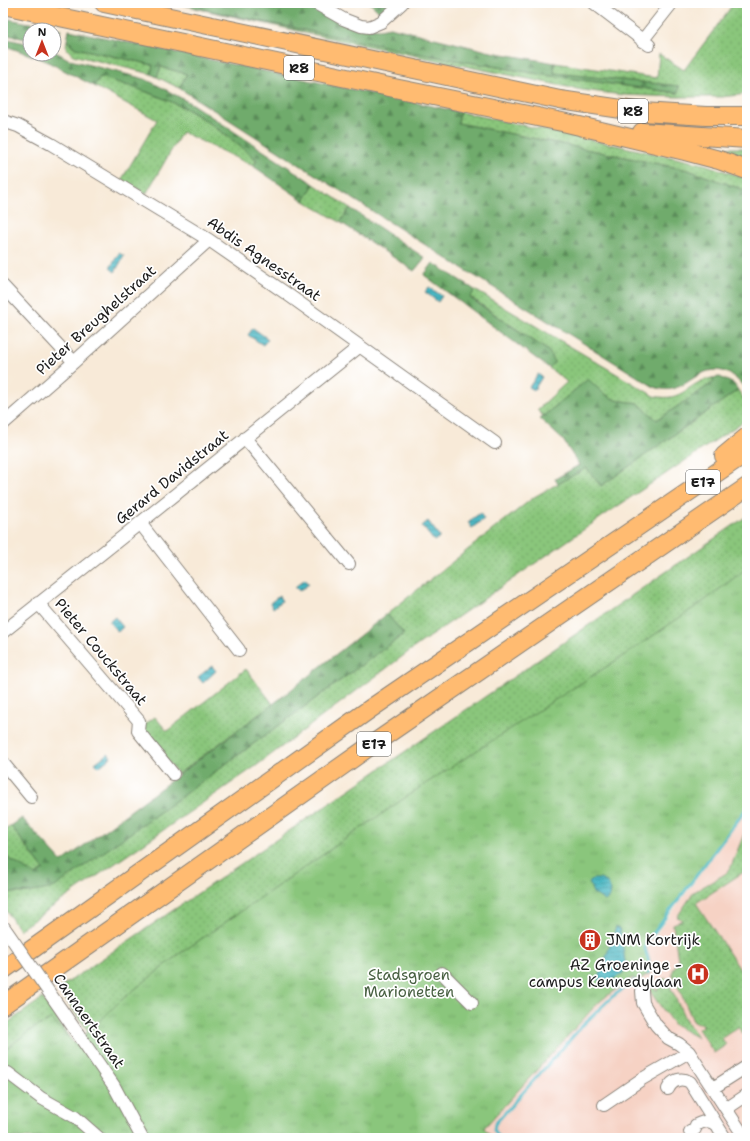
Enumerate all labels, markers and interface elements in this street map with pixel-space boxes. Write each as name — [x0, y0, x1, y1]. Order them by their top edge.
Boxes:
north arrow — [22, 22, 62, 62]
text: N — [38, 25, 47, 40]
road number: R8 — [284, 56, 314, 80]
road number: R8 — [618, 99, 648, 123]
street label: Abdis Agnesstraat — [203, 212, 325, 306]
street label: Pieter Breughelstraat — [32, 261, 160, 379]
street label: Gerard Davidstraat — [111, 425, 233, 529]
road number: E17 — [686, 470, 720, 494]
street label: Pieter Couckstraat — [50, 594, 152, 710]
road number: E17 — [357, 732, 391, 756]
building icon: JNM Kortrijk — [577, 927, 603, 953]
place label: JNM Kortrijk — [606, 930, 700, 950]
place label: AZ Groeninge - campus Kennedylaan — [529, 955, 682, 992]
hospital icon: AZ Groeninge - campus Kennedylaan — [685, 961, 711, 987]
park label: Stadsgroen Marionetten — [364, 965, 454, 1002]
street label: Cannaertstraat — [49, 969, 129, 1073]

